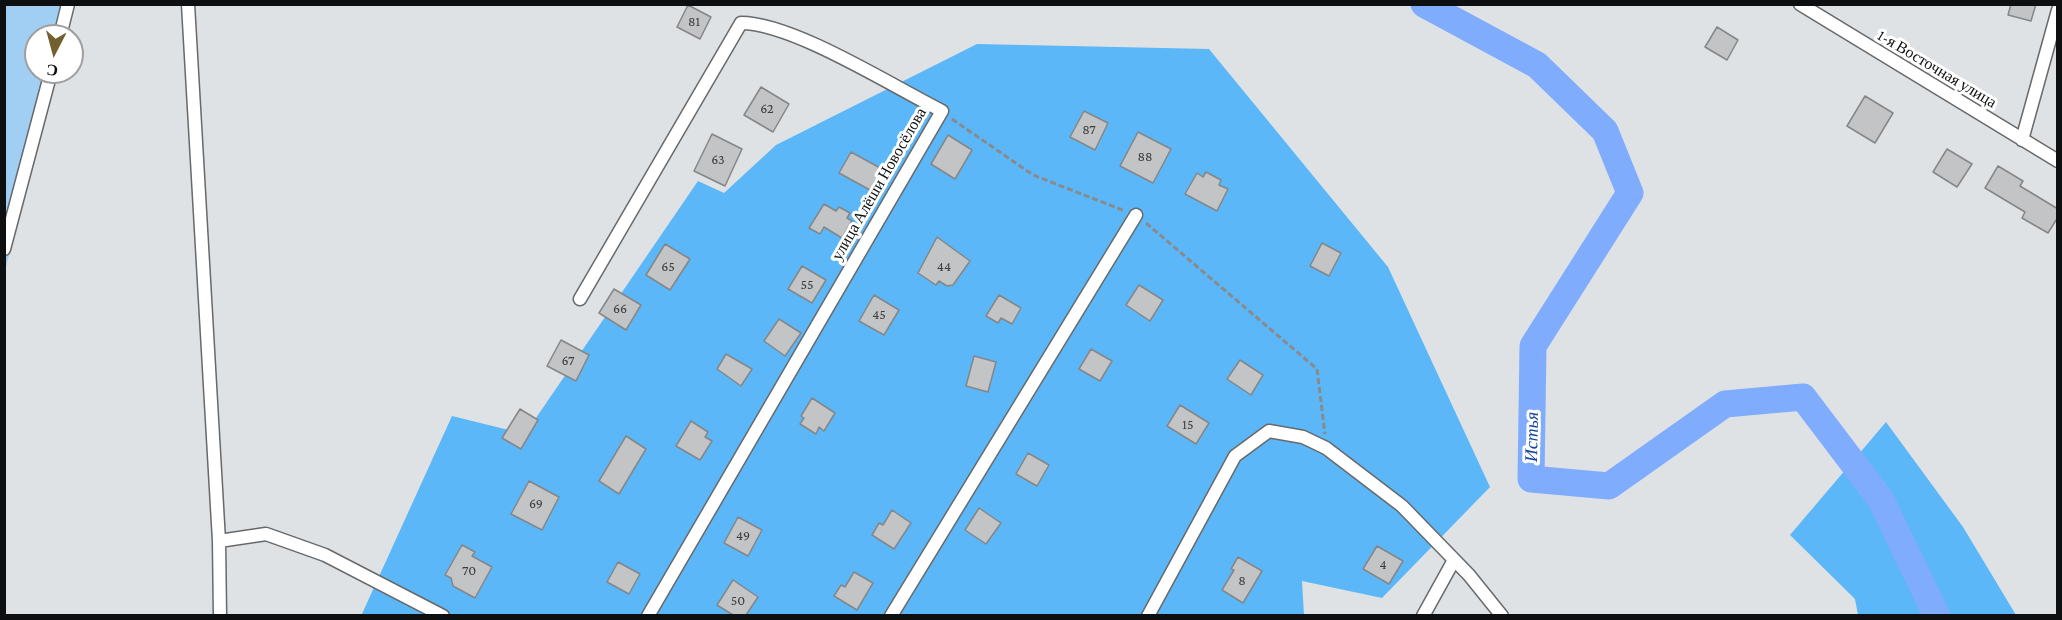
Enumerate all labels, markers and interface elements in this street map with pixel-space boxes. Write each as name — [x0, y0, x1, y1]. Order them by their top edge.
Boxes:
house number: 81 — [688, 14, 700, 30]
north arrow — [24, 24, 84, 84]
street label: 1-я Восточная улица — [1874, 26, 2000, 112]
text: С — [46, 61, 59, 79]
house number: 62 — [760, 101, 774, 117]
street label: улица Алёши Новосёлова — [827, 104, 931, 264]
house number: 87 — [1082, 122, 1096, 138]
house number: 88 — [1137, 149, 1153, 165]
house number: 63 — [711, 152, 725, 168]
house number: 65 — [661, 259, 675, 275]
house number: 44 — [937, 259, 951, 275]
house number: 55 — [800, 277, 814, 293]
house number: 66 — [613, 301, 627, 317]
house number: 45 — [872, 307, 886, 323]
house number: 67 — [561, 353, 575, 369]
water label: Истья — [1521, 412, 1543, 462]
house number: 15 — [1182, 417, 1194, 433]
house number: 69 — [529, 496, 543, 512]
house number: 49 — [736, 528, 750, 544]
house number: 4 — [1379, 557, 1387, 573]
house number: 70 — [462, 563, 476, 579]
house number: 8 — [1238, 573, 1246, 589]
house number: 50 — [731, 593, 745, 609]

